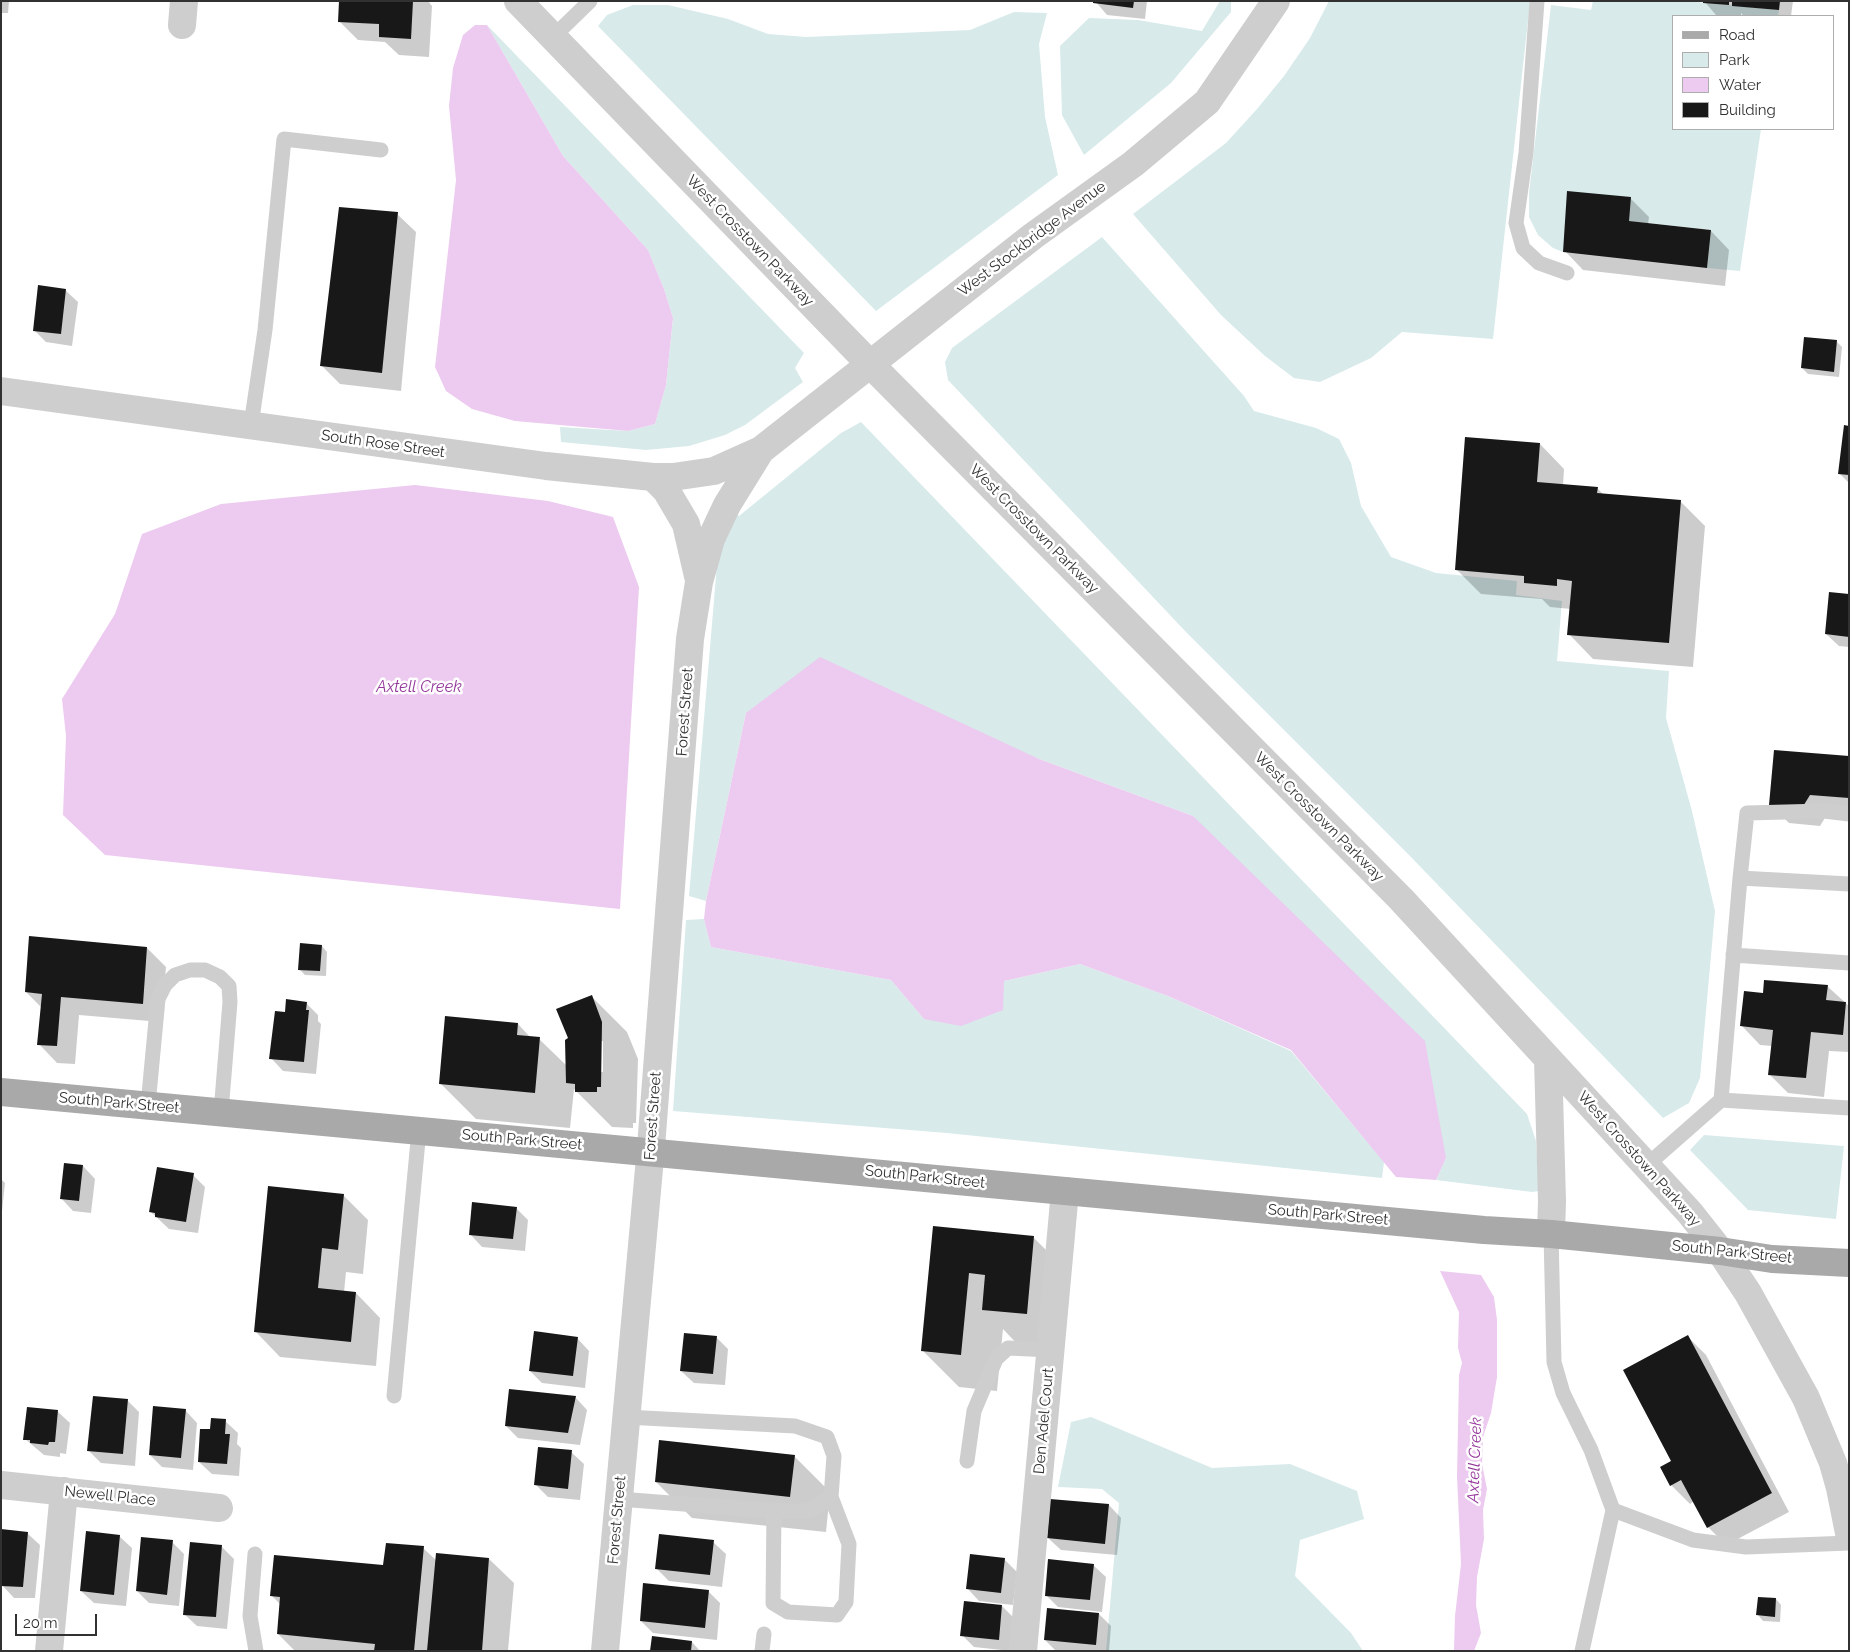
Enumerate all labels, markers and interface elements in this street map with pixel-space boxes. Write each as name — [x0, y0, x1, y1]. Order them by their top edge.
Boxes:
legend — [1672, 15, 1835, 130]
text: Road — [1719, 26, 1755, 44]
text: Park — [1719, 51, 1750, 69]
text: Water — [1719, 76, 1761, 94]
text: Building — [1719, 101, 1776, 119]
street label: West Crosstown Parkway — [683, 172, 817, 310]
street label: West Stockbridge Avenue — [955, 178, 1109, 300]
street label: South Rose Street — [320, 426, 446, 462]
street label: West Crosstown Parkway — [966, 461, 1102, 597]
street label: Forest Street — [673, 667, 697, 757]
water label: Axtell Creek — [376, 677, 462, 697]
street label: West Crosstown Parkway — [1251, 749, 1387, 885]
street label: Forest Street — [641, 1071, 665, 1161]
street label: West Crosstown Parkway — [1574, 1088, 1704, 1230]
street label: South Park Street — [58, 1089, 180, 1117]
street label: South Park Street — [461, 1126, 583, 1154]
street label: South Park Street — [864, 1162, 986, 1192]
street label: South Park Street — [1267, 1201, 1389, 1229]
street label: South Park Street — [1671, 1237, 1793, 1267]
street label: Den Adel Court — [1030, 1367, 1058, 1475]
water label: Axtell Creek — [1464, 1417, 1486, 1503]
street label: Forest Street — [604, 1475, 630, 1565]
street label: Newell Place — [64, 1482, 156, 1510]
scale bar — [18, 1604, 100, 1636]
text: 20 m — [23, 1614, 58, 1632]

